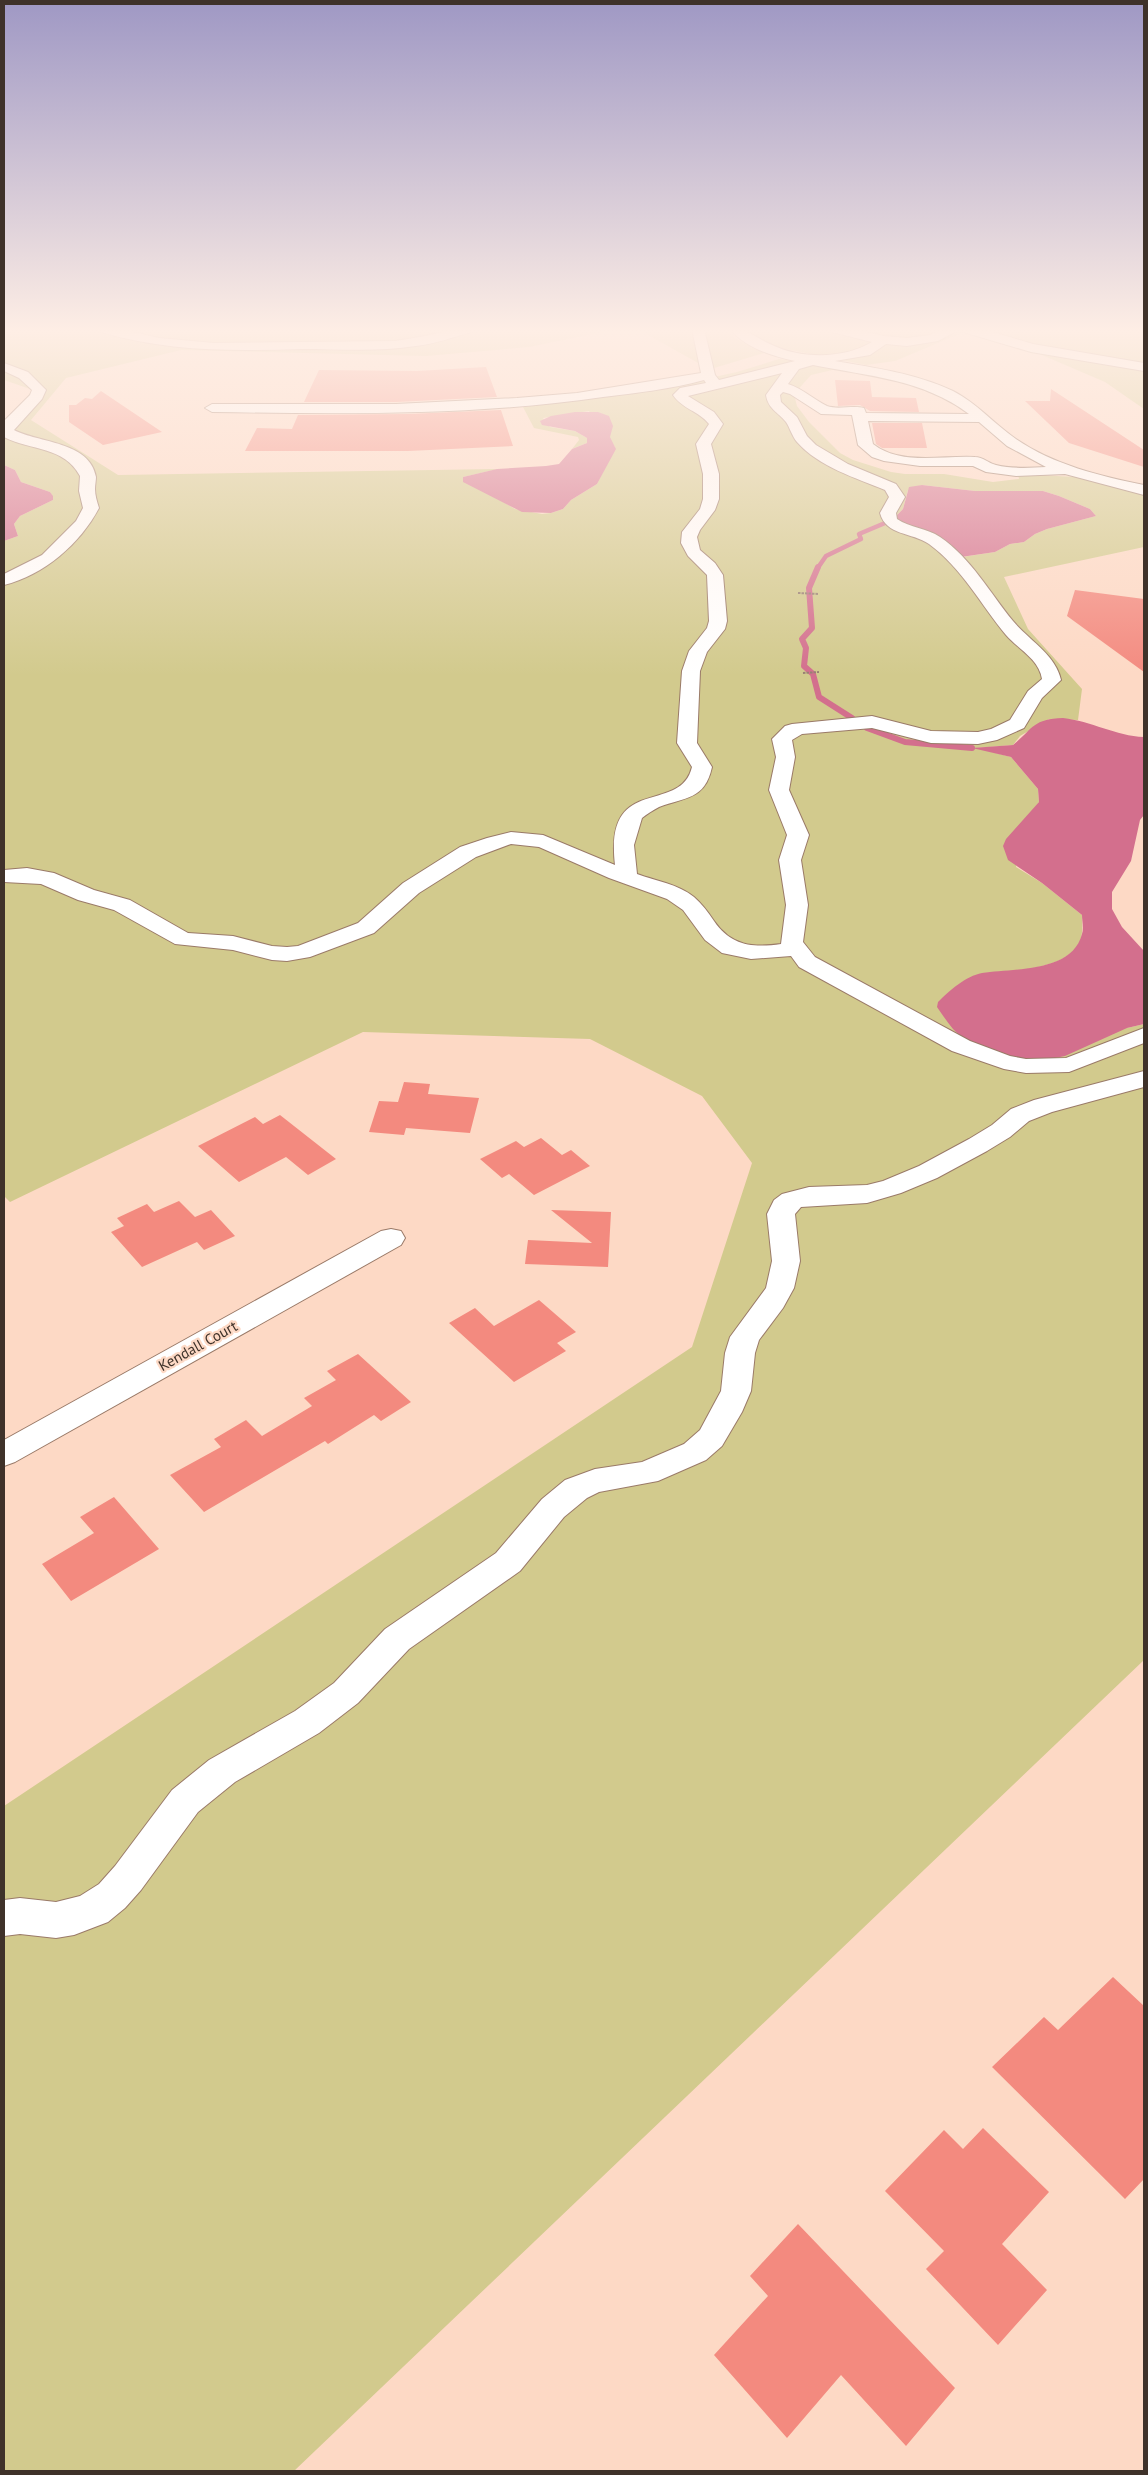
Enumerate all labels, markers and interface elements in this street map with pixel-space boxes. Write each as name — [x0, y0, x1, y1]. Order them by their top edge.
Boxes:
street label: Kendall Court — [155, 1316, 241, 1375]

